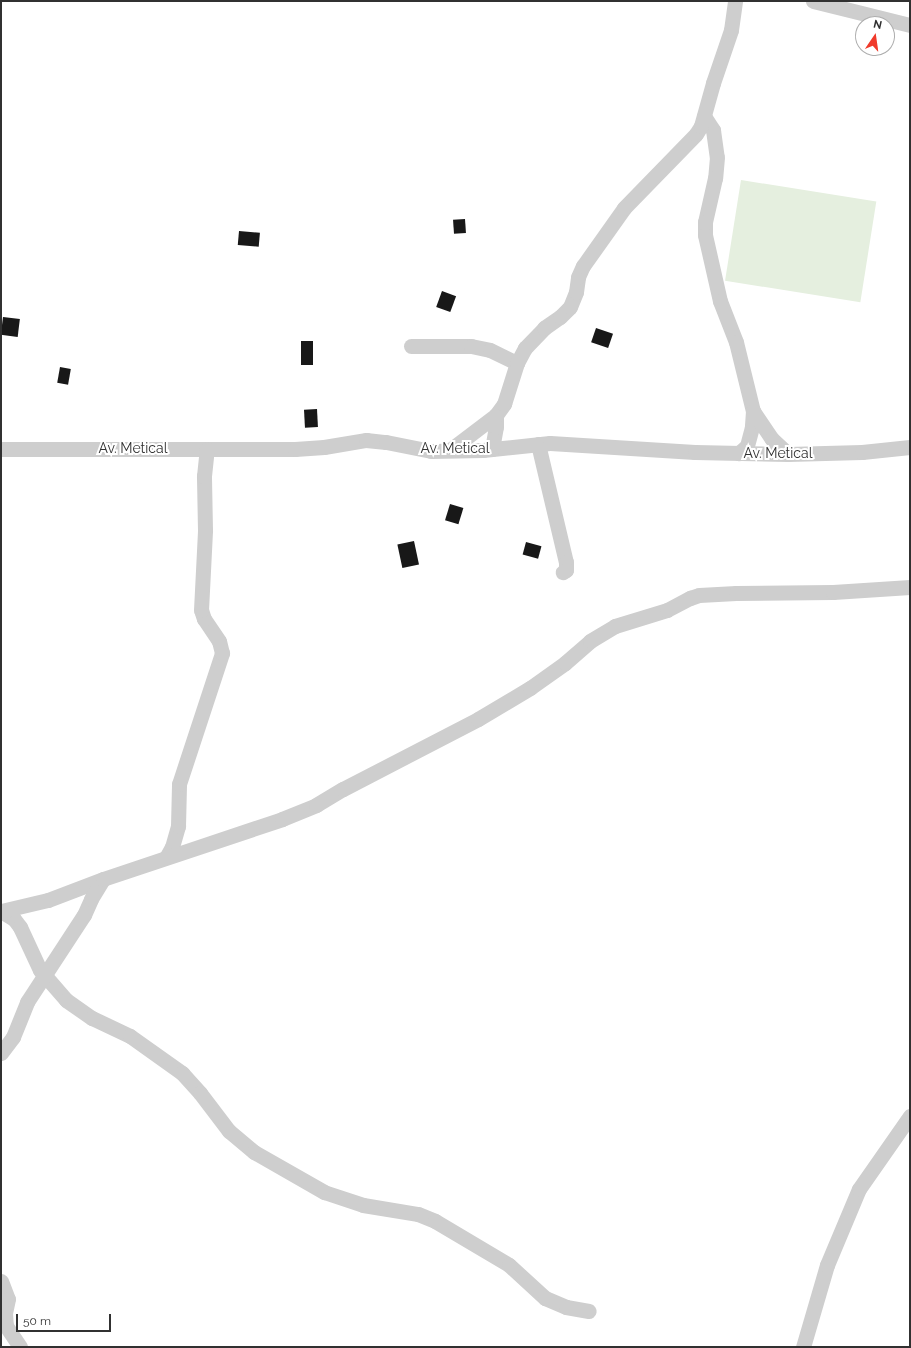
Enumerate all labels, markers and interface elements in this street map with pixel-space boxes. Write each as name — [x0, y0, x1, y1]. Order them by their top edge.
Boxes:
north arrow — [855, 16, 895, 56]
text: N — [872, 18, 883, 32]
street label: Av. Metical — [99, 440, 167, 456]
street label: Av. Metical — [421, 440, 489, 456]
street label: Av. Metical — [744, 445, 812, 461]
scale bar — [18, 1306, 113, 1332]
text: 50 m — [23, 1314, 51, 1328]

